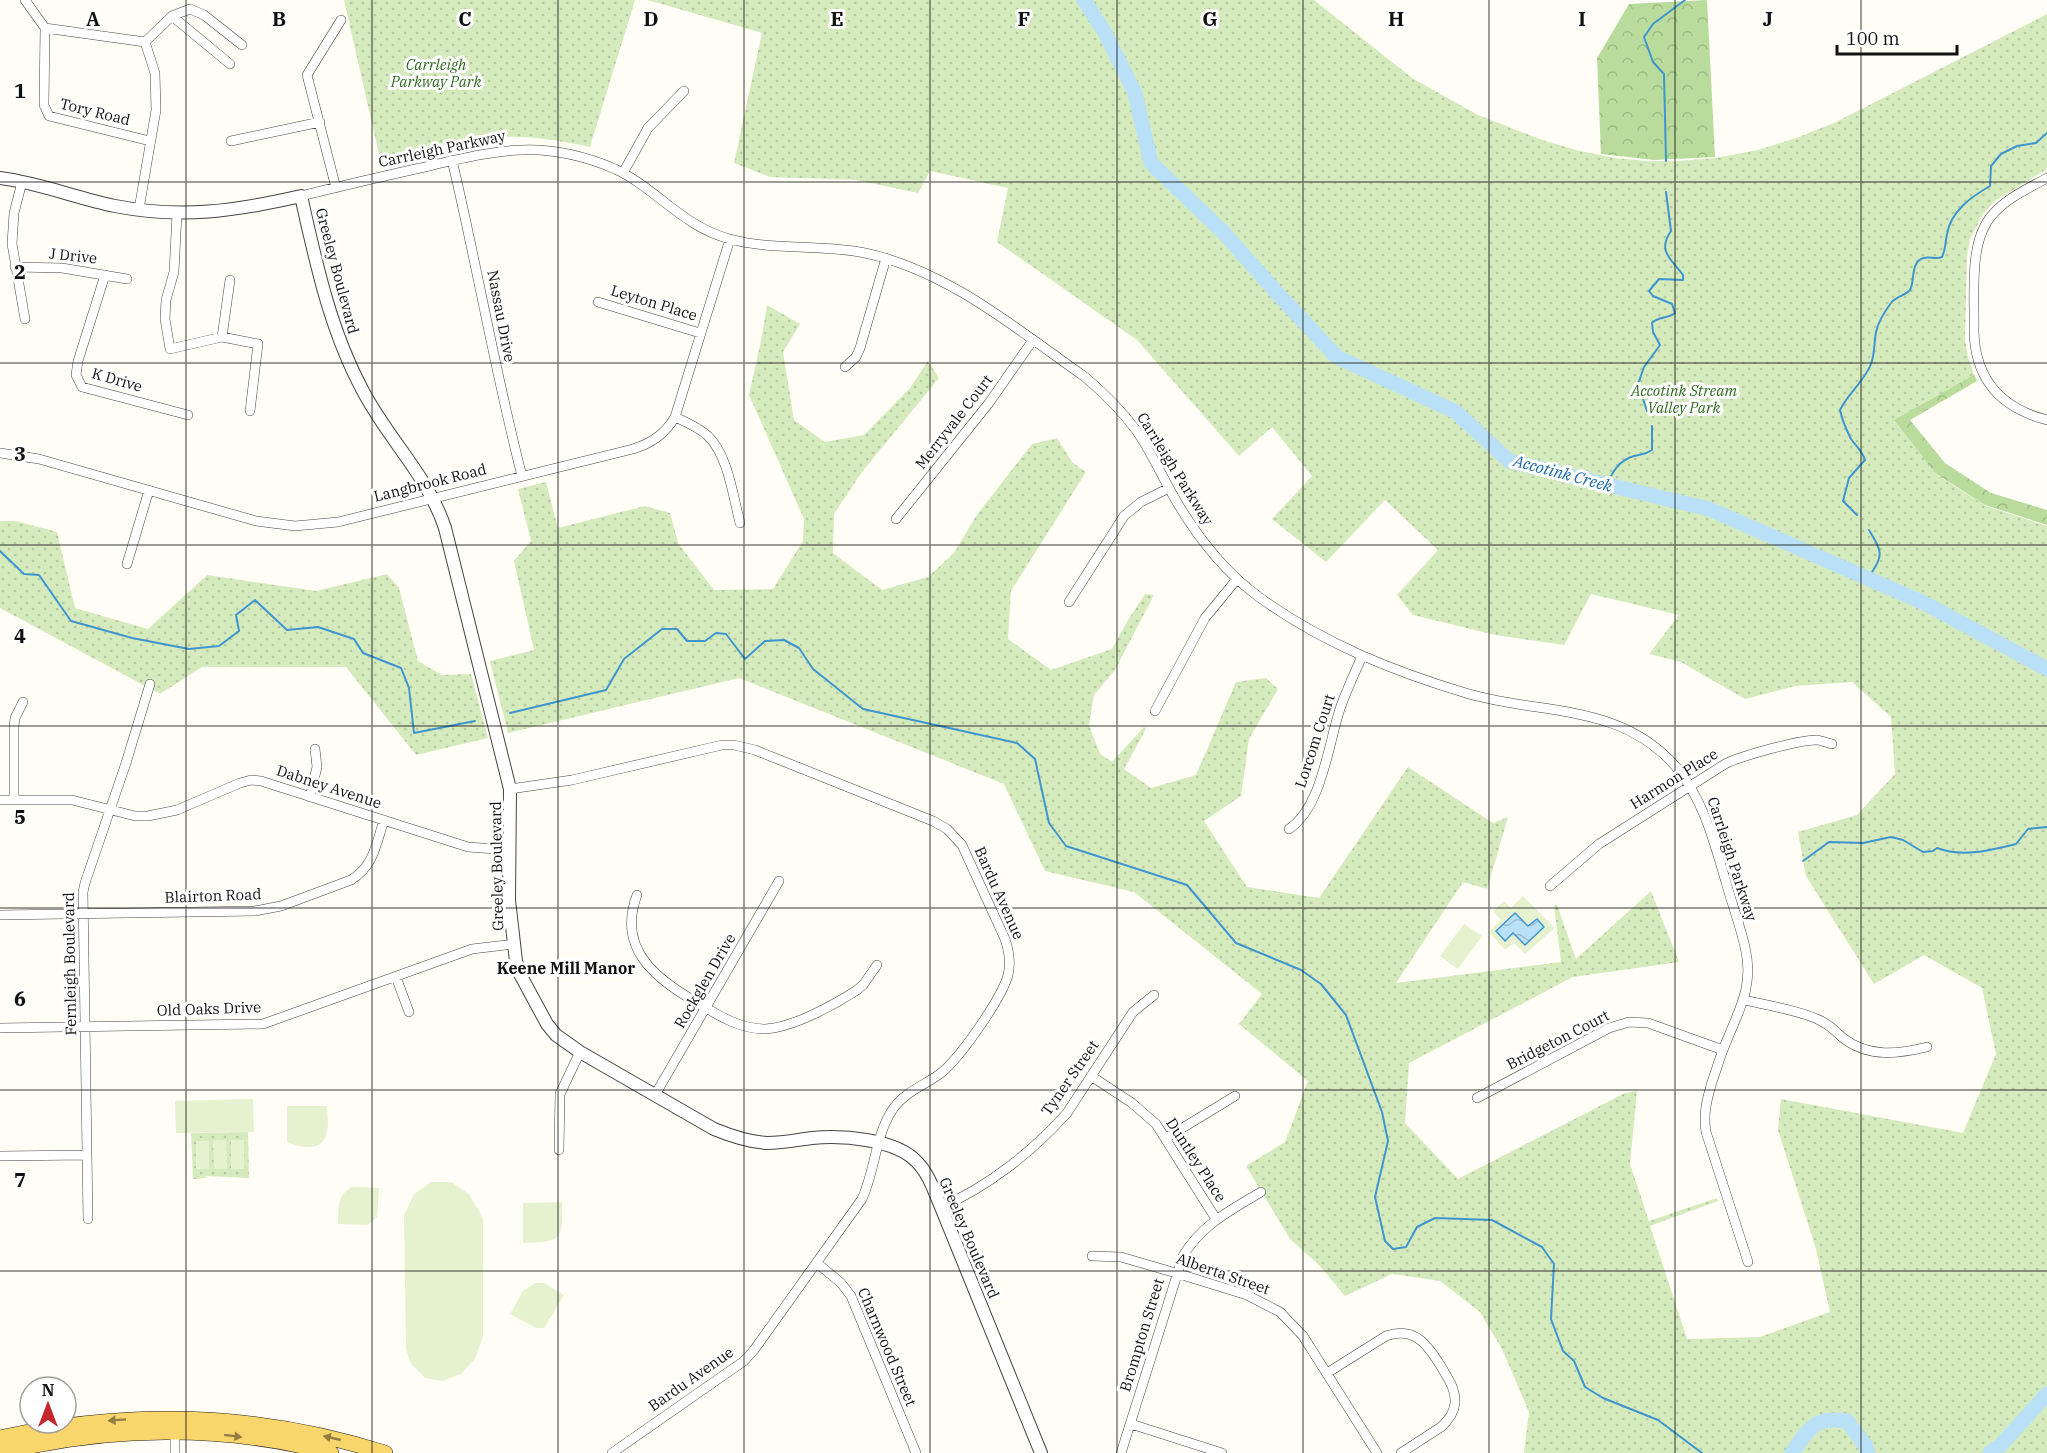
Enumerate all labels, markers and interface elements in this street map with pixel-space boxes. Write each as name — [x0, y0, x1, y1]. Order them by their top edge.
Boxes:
text: A — [86, 5, 100, 32]
text: B — [272, 5, 286, 32]
text: C — [458, 5, 472, 32]
text: D — [643, 5, 659, 32]
text: E — [830, 5, 844, 32]
text: F — [1018, 5, 1030, 32]
text: G — [1202, 5, 1218, 32]
text: H — [1388, 5, 1404, 32]
text: I — [1578, 5, 1586, 32]
text: J — [1763, 5, 1773, 32]
scale bar — [1837, 18, 1957, 56]
text: 100 m — [1846, 27, 1900, 50]
park label: Carrleigh Parkway Park — [390, 55, 481, 91]
text: 1 — [14, 77, 26, 104]
street label: Tory Road — [58, 94, 132, 129]
street label: Carrleigh Parkway — [377, 126, 507, 171]
street label: Greeley Boulevard — [312, 206, 363, 336]
street label: J Drive — [48, 244, 98, 267]
text: 2 — [14, 258, 26, 285]
street label: Nassau Drive — [483, 268, 520, 363]
street label: Leyton Place — [609, 280, 700, 325]
street label: K Drive — [90, 363, 145, 396]
street label: Merryvale Court — [911, 371, 996, 473]
park label: Accotink Stream Valley Park — [1630, 381, 1737, 417]
street label: Carrleigh Parkway — [1133, 409, 1218, 529]
text: 3 — [14, 440, 26, 467]
water label: Accotink Creek — [1510, 450, 1615, 496]
street label: Langbrook Road — [372, 459, 488, 506]
text: 4 — [14, 622, 26, 649]
street label: Lorcom Court — [1290, 692, 1339, 790]
street label: Harmon Place — [1626, 744, 1721, 813]
street label: Dabney Avenue — [274, 761, 384, 812]
street label: Carrleigh Parkway — [1703, 794, 1762, 923]
street label: Greeley Boulevard — [486, 801, 507, 931]
text: 5 — [14, 803, 26, 830]
street label: Bardu Avenue — [971, 843, 1028, 942]
street label: Blairton Road — [164, 884, 262, 907]
street label: Fernleigh Boulevard — [59, 892, 80, 1036]
street label: Rockglen Drive — [670, 930, 739, 1032]
district label: Keene Mill Manor — [497, 958, 635, 978]
text: 6 — [14, 985, 26, 1012]
street label: Old Oaks Drive — [157, 997, 261, 1020]
street label: Bridgeton Court — [1503, 1005, 1612, 1074]
street label: Tyner Street — [1037, 1036, 1103, 1119]
street label: Duntley Place — [1162, 1114, 1231, 1205]
text: 7 — [14, 1166, 26, 1193]
street label: Greeley Boulevard — [935, 1174, 1004, 1301]
street label: Alberta Street — [1174, 1249, 1272, 1298]
street label: Brompton Street — [1115, 1276, 1168, 1394]
street label: Charnwood Street — [854, 1285, 921, 1409]
street label: Bardu Avenue — [645, 1342, 737, 1415]
north arrow — [18, 1375, 78, 1435]
text: N — [42, 1380, 54, 1400]
one-way arrow — [107, 1415, 126, 1424]
one-way arrow — [224, 1432, 243, 1441]
one-way arrow — [322, 1432, 341, 1442]

